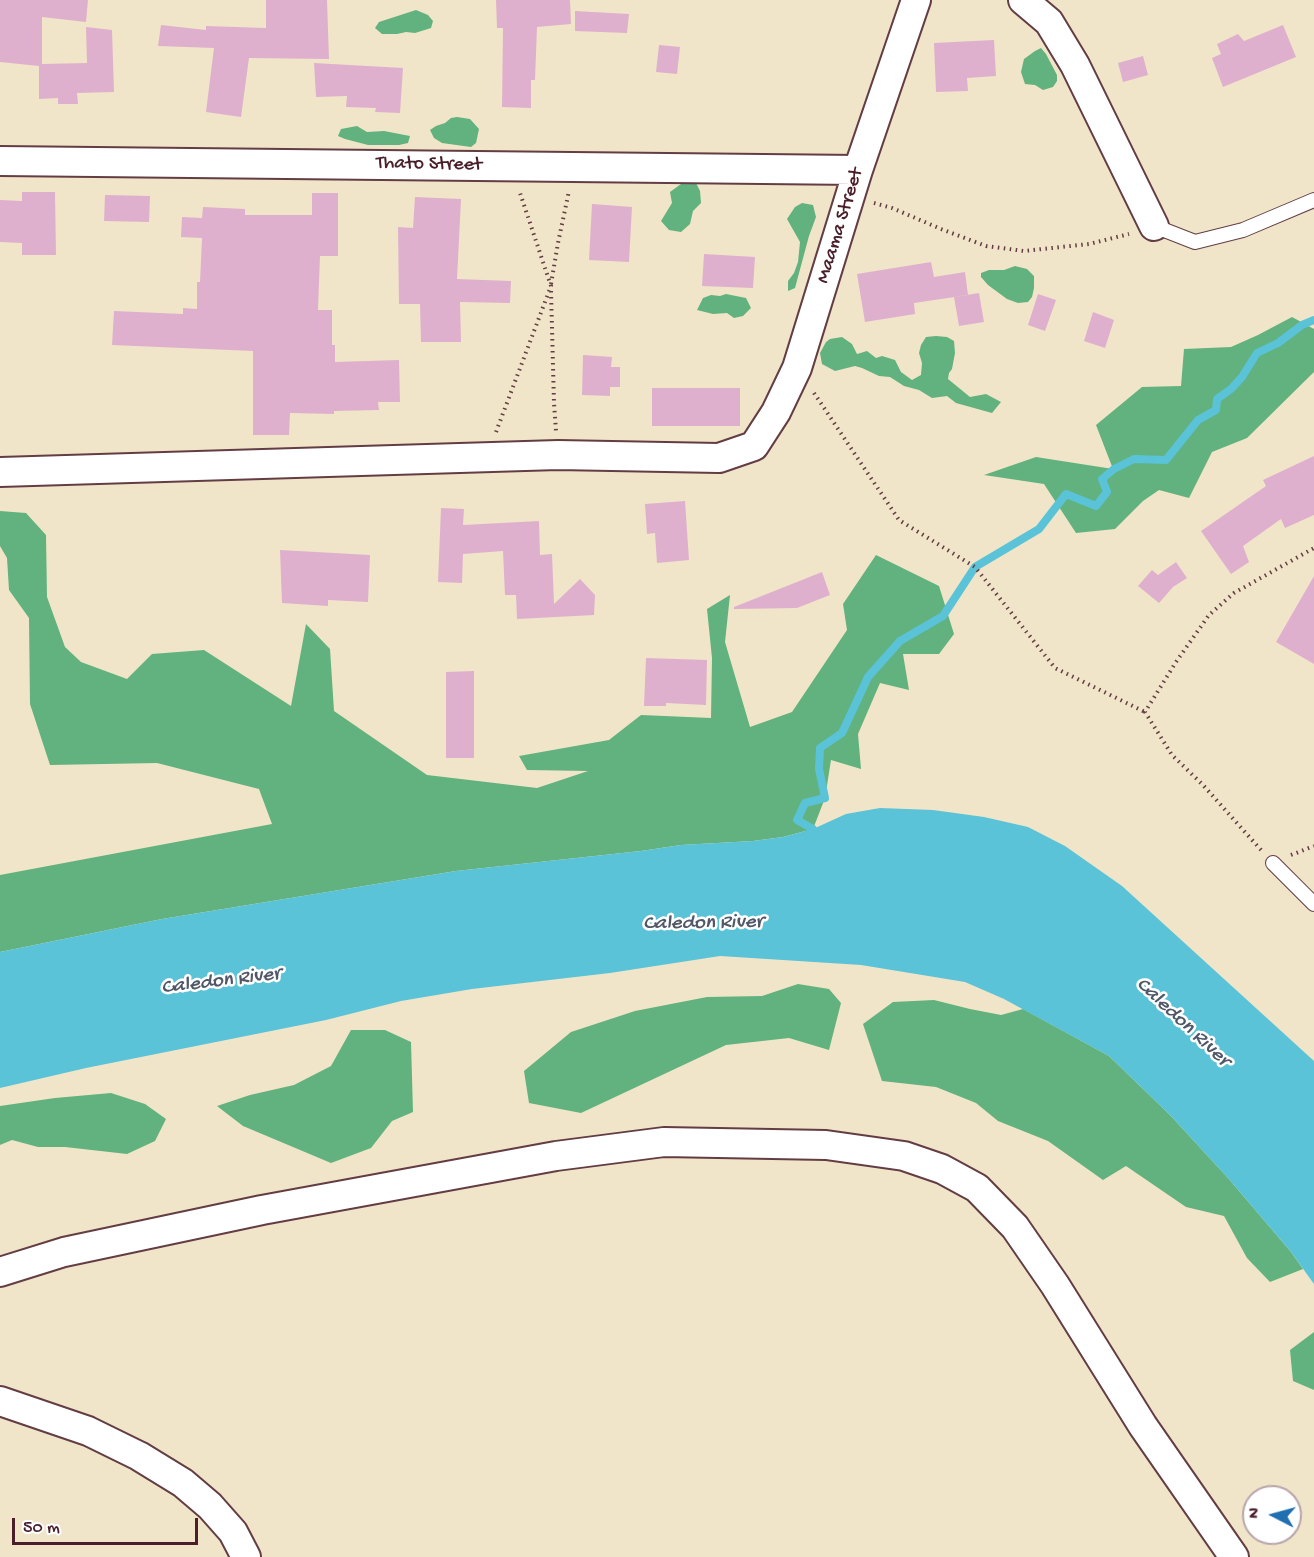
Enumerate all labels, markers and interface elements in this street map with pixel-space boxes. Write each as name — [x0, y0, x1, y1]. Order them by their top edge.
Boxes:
street label: Thato Street — [376, 152, 482, 178]
street label: Maama Street — [812, 165, 870, 287]
water label: Caledon River — [643, 910, 763, 938]
water label: Caledon River — [160, 962, 282, 1002]
water label: Caledon River — [1130, 973, 1234, 1073]
north arrow — [1242, 1485, 1302, 1545]
scale bar — [15, 1506, 201, 1544]
text: N — [1246, 1507, 1266, 1519]
text: 50 m — [23, 1518, 60, 1539]

